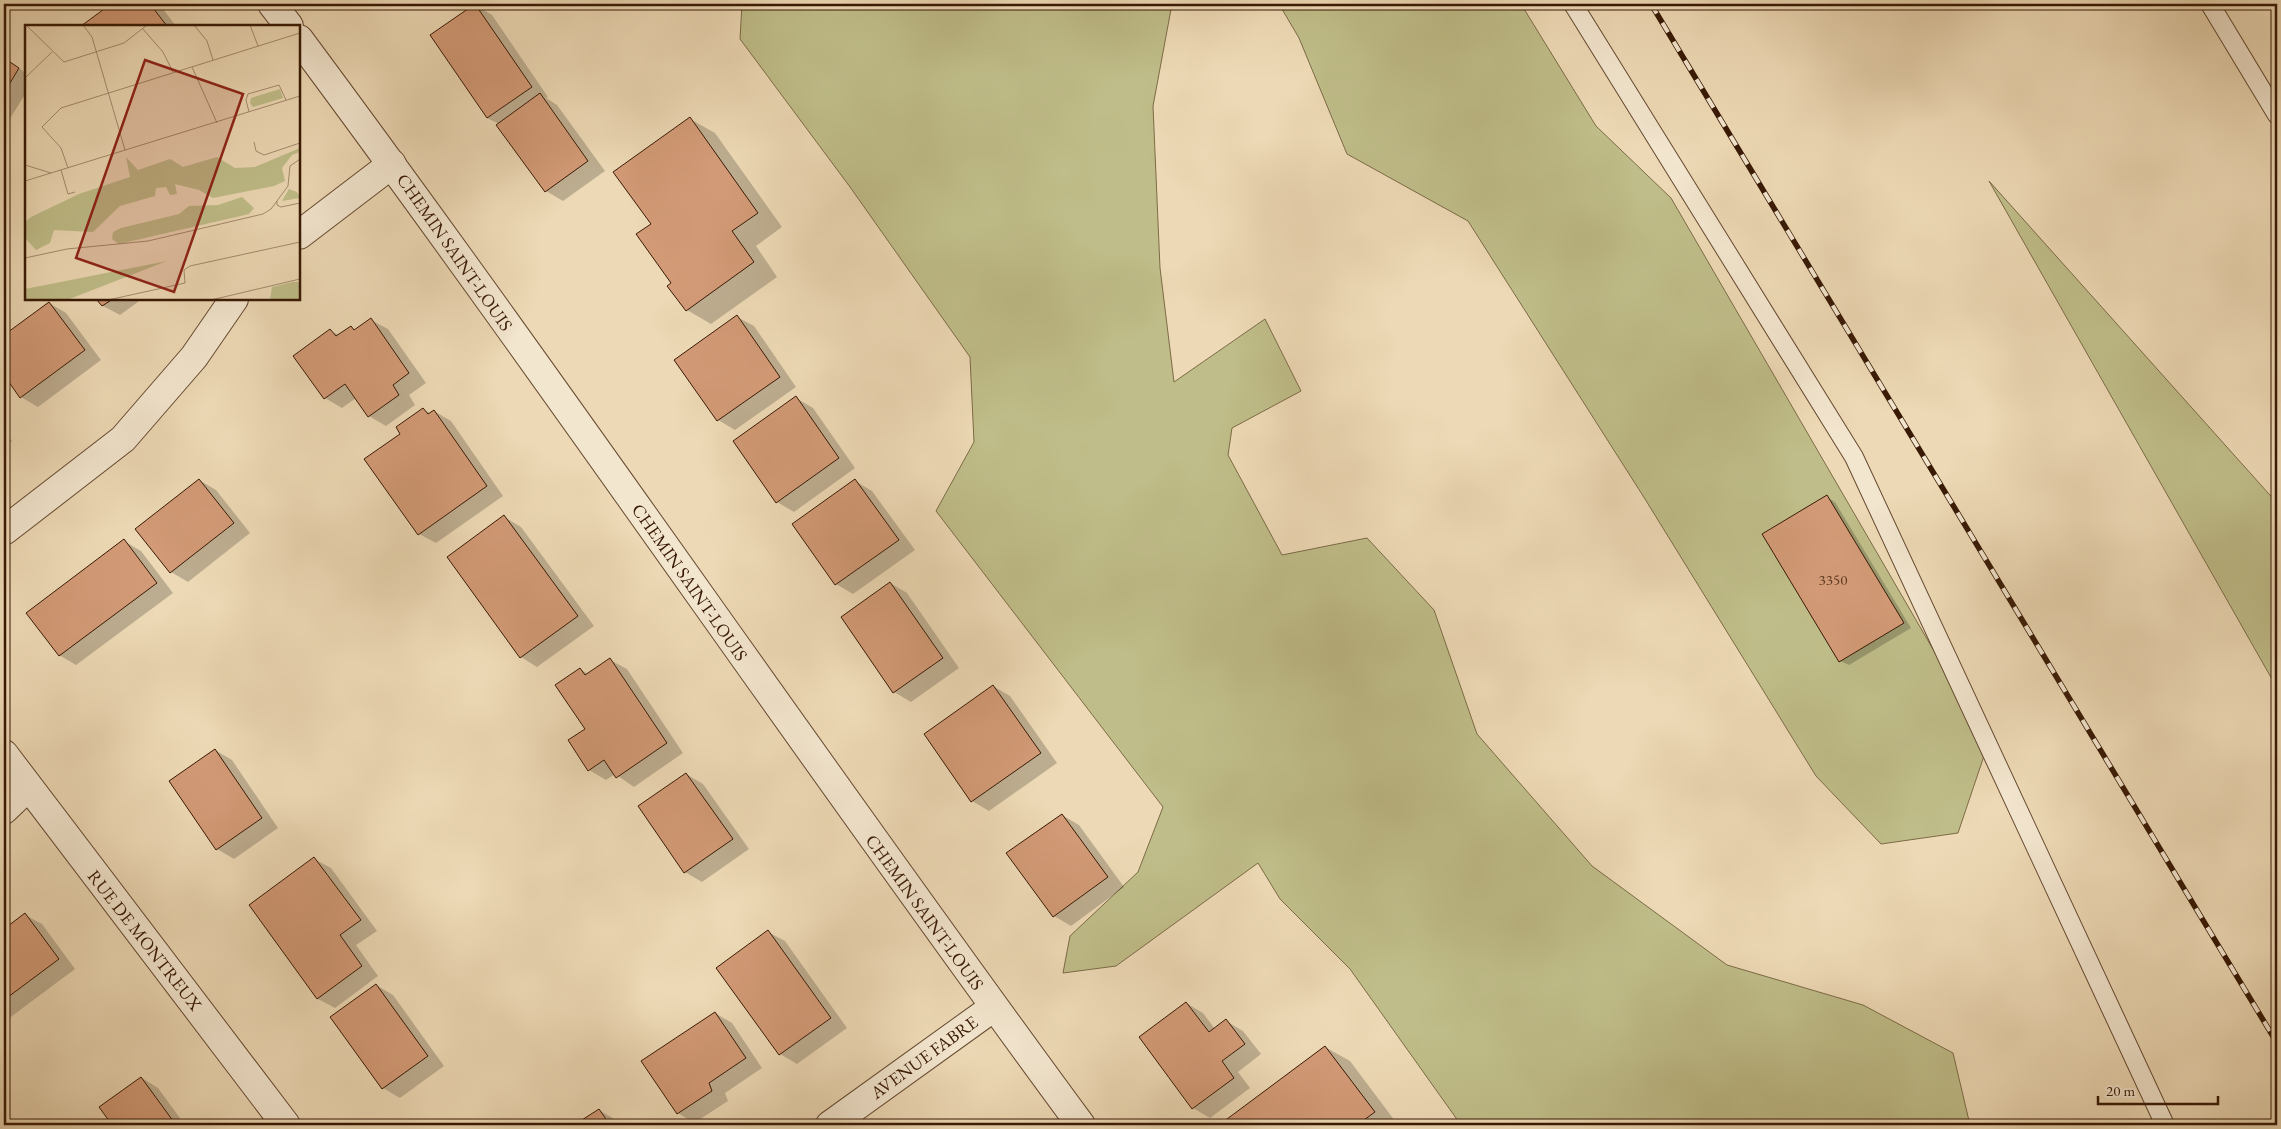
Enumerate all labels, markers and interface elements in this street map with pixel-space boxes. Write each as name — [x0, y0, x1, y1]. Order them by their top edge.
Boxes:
inset map — [25, 25, 300, 300]
street label: CHEMIN SAINT-LOUIS — [392, 169, 518, 335]
street label: CHEMIN SAINT-LOUIS — [627, 499, 753, 665]
house number: 3350 — [1819, 570, 1847, 589]
street label: CHEMIN SAINT-LOUIS — [861, 830, 989, 994]
street label: RUE DE MONTREUX — [83, 865, 207, 1015]
street label: AVENUE FABRE — [865, 1010, 982, 1104]
scale bar — [2098, 1074, 2218, 1106]
text: 20 m — [2106, 1081, 2135, 1100]

